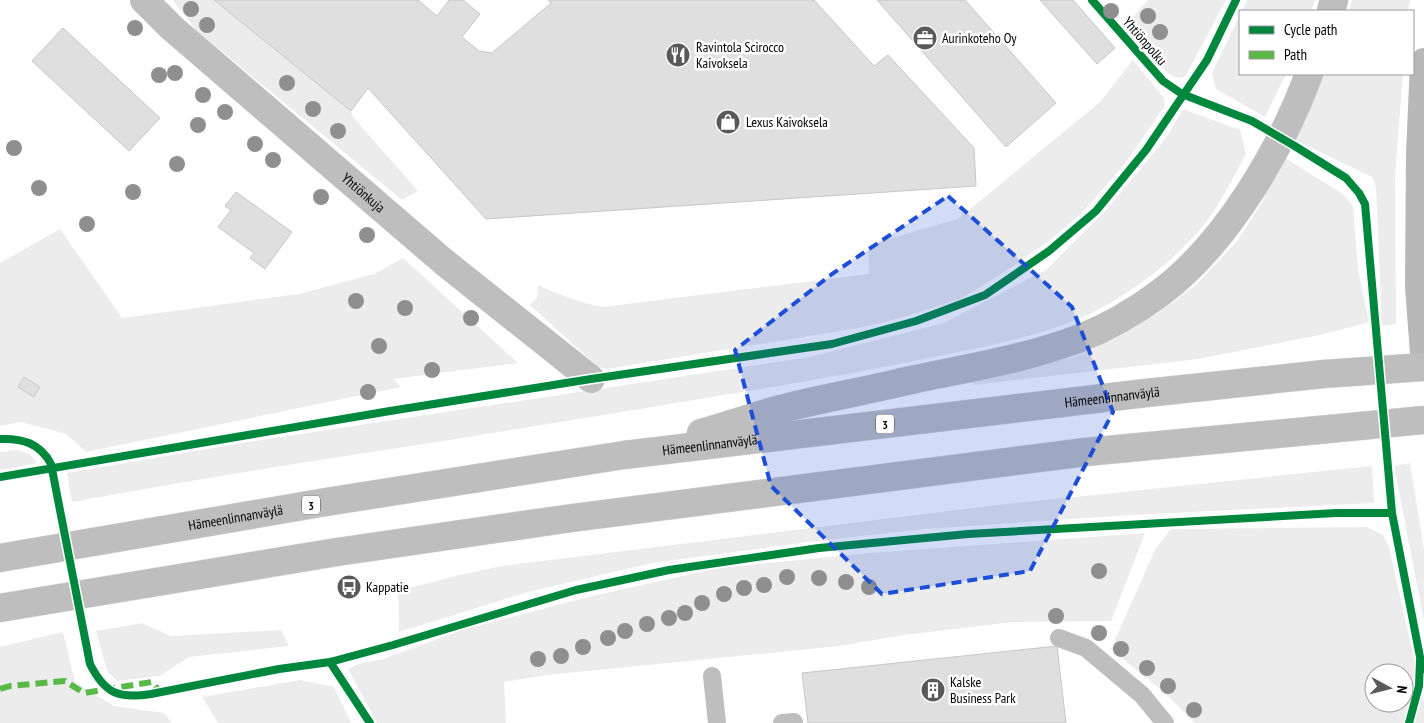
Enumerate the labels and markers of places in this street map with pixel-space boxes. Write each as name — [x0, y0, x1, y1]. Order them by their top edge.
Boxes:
office icon: Aurinkoteho Oy — [912, 25, 938, 51]
place label: Aurinkoteho Oy — [942, 29, 1017, 47]
place label: Ravintola Scirocco Kaivoksela — [696, 38, 784, 72]
restaurant icon: Ravintola Scirocco Kaivoksela — [665, 42, 691, 68]
shop icon: Lexus Kaivoksela — [715, 109, 741, 135]
place label: Lexus Kaivoksela — [746, 113, 828, 131]
bus stop icon: Kappatie — [336, 574, 362, 600]
place label: Kappatie — [366, 578, 409, 596]
place label: Kalske Business Park — [950, 673, 1016, 707]
building icon: Kalske Business Park — [920, 677, 946, 703]

